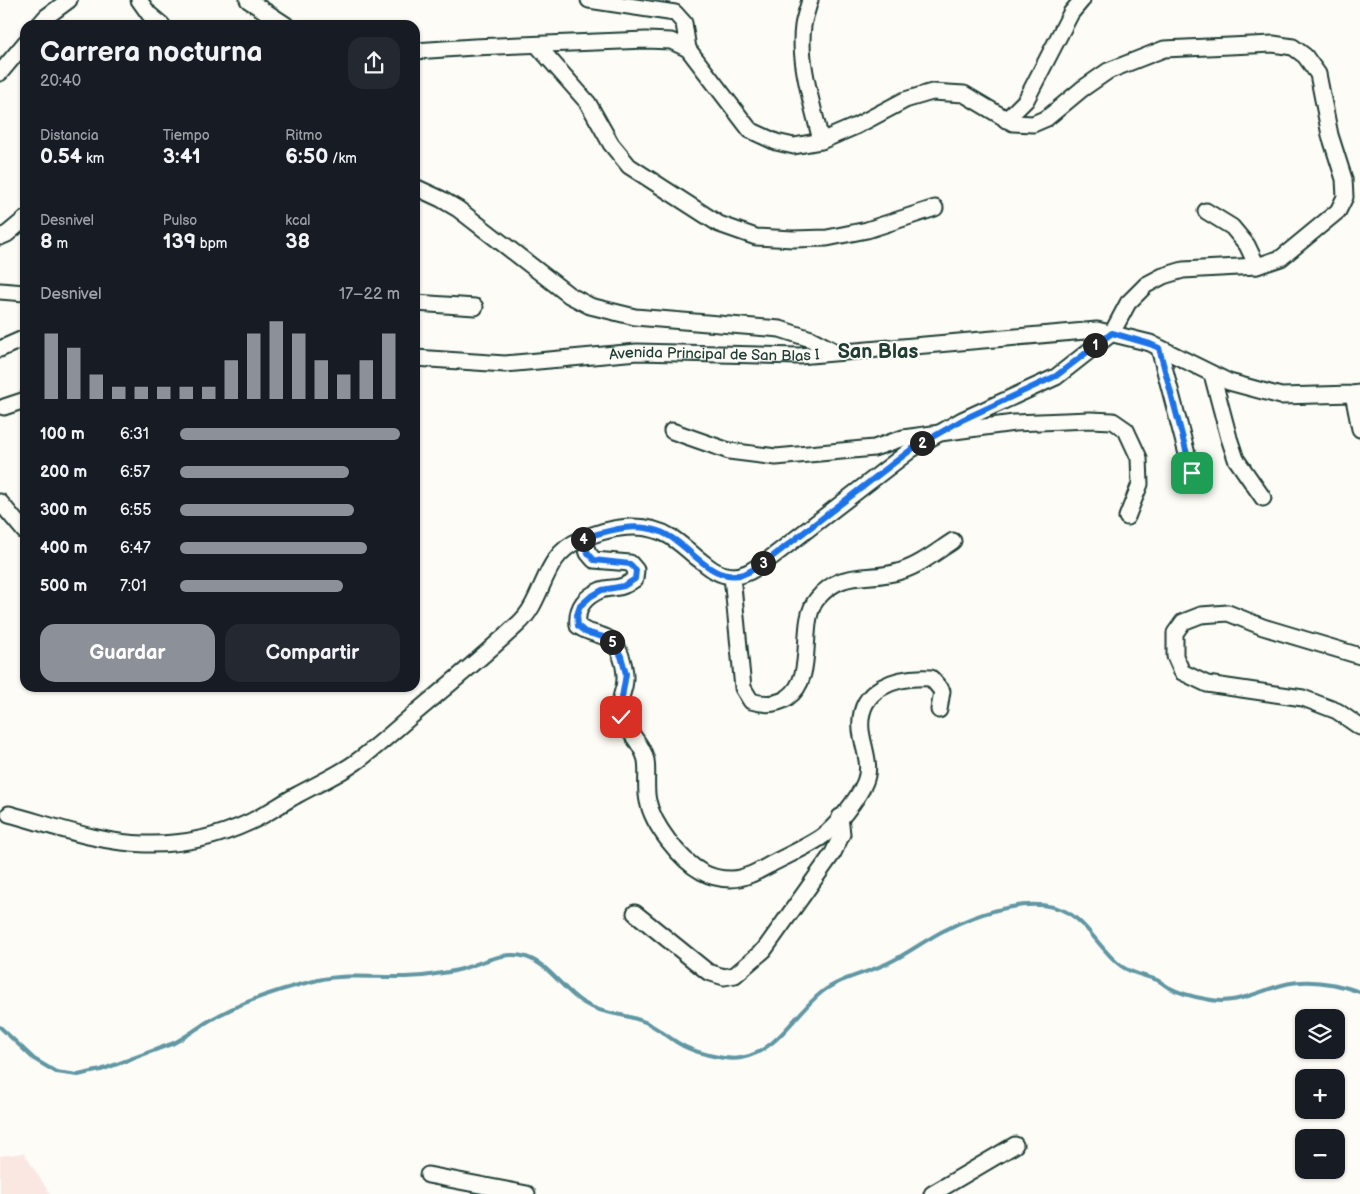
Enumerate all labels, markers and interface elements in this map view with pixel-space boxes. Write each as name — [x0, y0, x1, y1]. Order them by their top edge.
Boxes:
text: Carrera nocturna — [40, 36, 263, 69]
button: share — [348, 37, 400, 89]
text: 20:40 — [40, 72, 81, 91]
text: Distancia — [40, 127, 99, 144]
text: Tiempo — [163, 127, 210, 144]
text: Ritmo — [285, 127, 322, 144]
text: 0.54 — [40, 144, 82, 169]
text: 3:41 — [163, 144, 201, 169]
text: 6:50 — [285, 144, 328, 169]
text: km — [82, 150, 104, 167]
text: /km — [328, 150, 357, 167]
text: Desnivel — [40, 212, 94, 229]
text: Pulso — [163, 212, 197, 229]
text: kcal — [285, 212, 310, 229]
text: 8 — [40, 229, 53, 254]
text: 139 — [163, 229, 196, 254]
text: 38 — [285, 229, 310, 254]
text: m — [53, 235, 68, 252]
text: bpm — [196, 235, 227, 252]
text: Desnivel — [40, 285, 102, 304]
text: 17–22 m — [339, 285, 400, 304]
pin: 1 — [1082, 332, 1108, 358]
text: 1 — [1093, 337, 1098, 354]
district label: San Blas — [838, 340, 918, 364]
street label: Avenida Principal de San Blas I — [608, 343, 821, 366]
text: 100 m — [40, 425, 85, 444]
text: 6:31 — [120, 425, 149, 444]
pin: 2 — [910, 430, 934, 456]
text: 2 — [918, 435, 927, 452]
pin — [1171, 452, 1213, 494]
icon: arrive — [1178, 459, 1206, 487]
text: 200 m — [40, 463, 87, 482]
text: 6:57 — [120, 463, 150, 482]
text: 300 m — [40, 501, 87, 520]
text: 6:55 — [120, 501, 151, 520]
pin: 4 — [570, 526, 596, 552]
text: 4 — [579, 531, 588, 548]
text: 400 m — [40, 539, 87, 558]
text: 6:47 — [120, 539, 151, 558]
pin: 3 — [750, 550, 776, 576]
text: 3 — [759, 555, 768, 572]
text: 500 m — [40, 577, 87, 596]
text: 7:01 — [120, 577, 147, 596]
button: Guardar — [40, 624, 215, 682]
button: Compartir — [225, 624, 400, 682]
pin: 5 — [600, 630, 624, 654]
text: 5 — [608, 634, 617, 651]
pin — [600, 696, 642, 738]
icon: check — [607, 703, 635, 731]
map controls — [1295, 1009, 1345, 1179]
button: layers — [1295, 1009, 1345, 1059]
button: + — [1295, 1069, 1345, 1119]
button: − — [1295, 1129, 1345, 1179]

